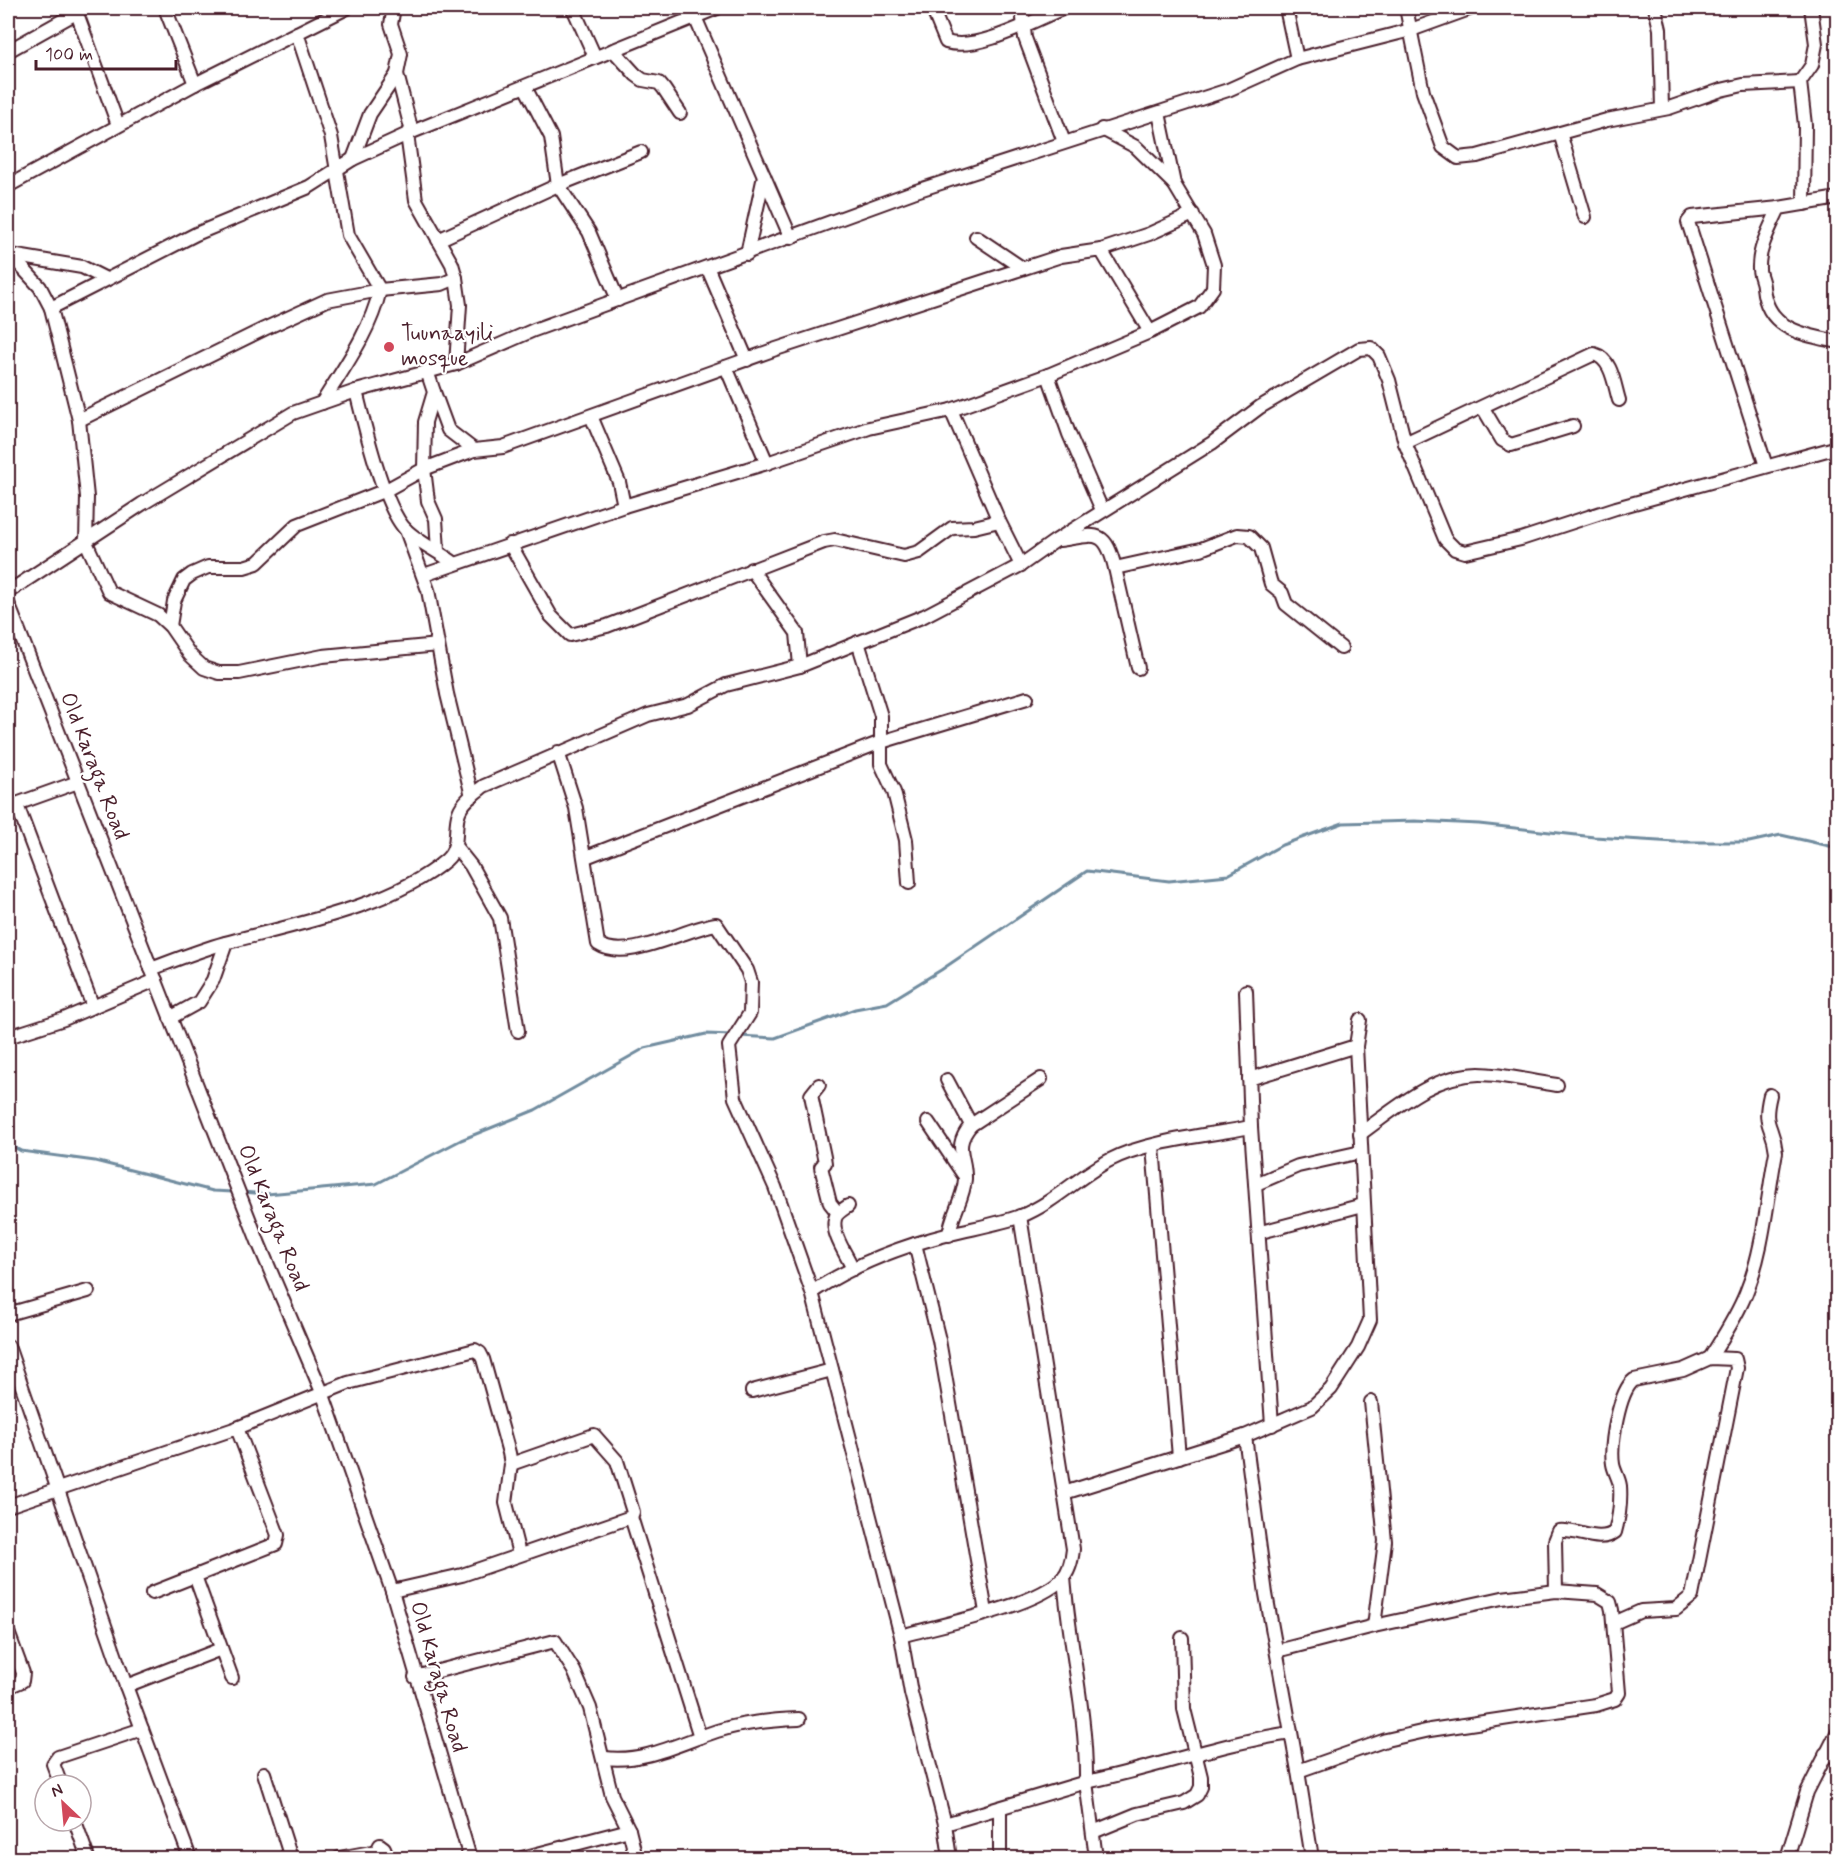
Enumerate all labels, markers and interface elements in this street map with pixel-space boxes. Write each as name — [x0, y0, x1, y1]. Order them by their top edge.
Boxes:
scale bar — [36, 33, 176, 71]
text: 100 m — [45, 43, 93, 67]
place label: Tuunaayili mosque — [401, 320, 494, 373]
marker: Tuunaayili mosque — [382, 340, 396, 354]
street label: Old Karaga Road — [50, 688, 135, 845]
street label: Old Karaga Road — [228, 1141, 315, 1297]
street label: Old Karaga Road — [400, 1598, 473, 1757]
north arrow — [33, 1773, 93, 1833]
text: N — [48, 1779, 66, 1803]

